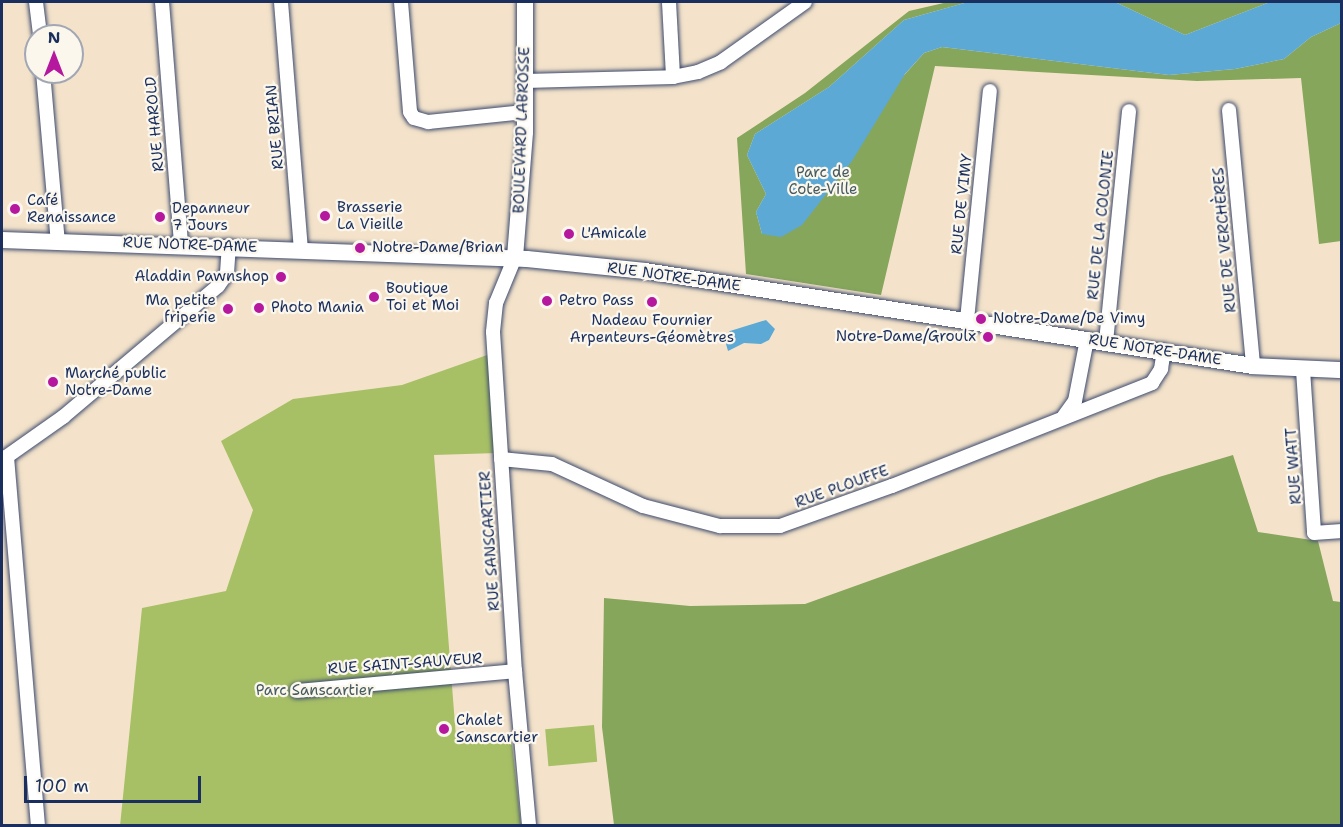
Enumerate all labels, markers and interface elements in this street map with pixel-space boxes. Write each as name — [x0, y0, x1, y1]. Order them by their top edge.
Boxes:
north arrow — [24, 24, 84, 84]
text: N — [48, 27, 60, 48]
street label: BOULEVARD LABROSSE — [510, 46, 534, 214]
street label: RUE HAROLD — [142, 76, 168, 172]
street label: RUE BRIAN — [262, 84, 288, 170]
street label: RUE DE LA COLONIE — [1084, 149, 1118, 301]
street label: RUE DE VIMY — [948, 153, 976, 255]
park label: Parc de Cote-Ville — [788, 163, 858, 198]
street label: RUE DE VERCHÈRES — [1210, 167, 1240, 313]
place label: Café Renaissance — [27, 191, 116, 226]
place label: Brasserie La Vieille — [337, 198, 403, 233]
place label: Depanneur 7 Jours — [172, 199, 250, 234]
marker: Café Renaissance — [8, 202, 22, 216]
marker: Brasserie La Vieille — [318, 209, 332, 223]
marker: Depanneur 7 Jours — [153, 210, 167, 224]
place label: L'Amicale — [581, 225, 647, 243]
marker: L'Amicale — [562, 227, 576, 241]
street label: RUE NOTRE-DAME — [122, 234, 258, 256]
place label: Notre-Dame/Brian — [372, 239, 503, 257]
marker: Notre-Dame/Brian — [353, 241, 367, 255]
street label: RUE NOTRE-DAME — [606, 259, 742, 295]
place label: Aladdin Pawnshop — [134, 268, 269, 286]
marker: Aladdin Pawnshop — [274, 270, 288, 284]
place label: Boutique Toi et Moi — [386, 279, 459, 314]
marker: Boutique Toi et Moi — [367, 290, 381, 304]
place label: Ma petite friperie — [146, 291, 216, 326]
place label: Petro Pass — [559, 292, 634, 310]
marker: Petro Pass — [540, 294, 554, 308]
marker: Nadeau Fournier Arpenteurs-Géomètres — [645, 295, 659, 309]
place label: Photo Mania — [271, 299, 364, 317]
marker: Photo Mania — [252, 301, 266, 315]
marker: Ma petite friperie — [221, 302, 235, 316]
place label: Notre-Dame/De Vimy — [993, 310, 1145, 328]
place label: Nadeau Fournier Arpenteurs-Géomètres — [570, 311, 734, 346]
marker: Notre-Dame/De Vimy — [974, 312, 988, 326]
place label: Notre-Dame/Groulx — [836, 328, 976, 346]
marker: Notre-Dame/Groulx — [981, 330, 995, 344]
street label: RUE NOTRE-DAME — [1087, 331, 1223, 369]
place label: Marché public Notre-Dame — [65, 364, 167, 399]
marker: Marché public Notre-Dame — [46, 375, 60, 389]
street label: RUE WATT — [1282, 427, 1306, 505]
street label: RUE PLOUFFE — [793, 462, 891, 512]
street label: RUE SANSCARTIER — [476, 470, 504, 612]
street label: RUE SAINT-SAUVEUR — [327, 650, 483, 678]
park label: Parc Sanscartier — [256, 682, 374, 700]
place label: Chalet Sanscartier — [456, 711, 538, 746]
marker: Chalet Sanscartier — [437, 722, 451, 736]
scale bar — [27, 764, 204, 802]
text: 100 m — [35, 774, 89, 798]

